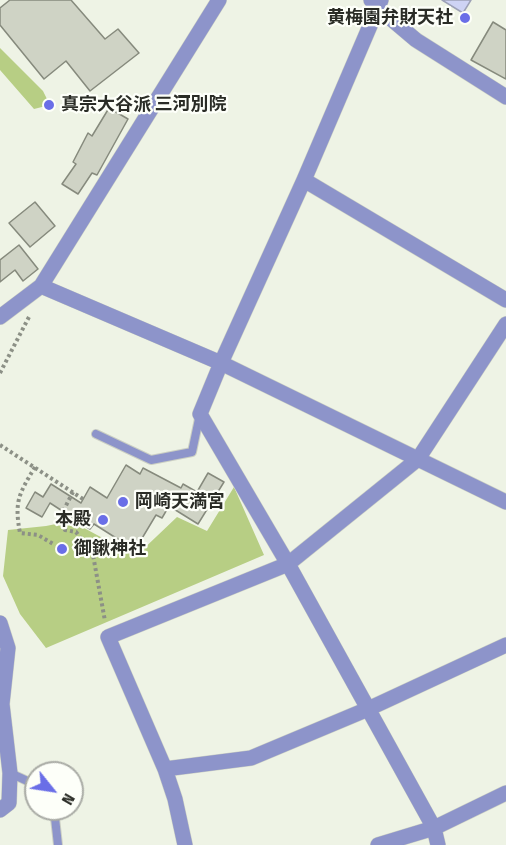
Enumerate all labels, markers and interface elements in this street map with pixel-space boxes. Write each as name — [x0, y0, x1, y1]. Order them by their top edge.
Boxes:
place label: 黄梅園弁財天社 — [327, 7, 453, 29]
marker: 黄梅園弁財天社 — [458, 11, 472, 25]
place label: 真宗大谷派 三河別院 — [61, 94, 227, 116]
marker: 真宗大谷派 三河別院 — [42, 98, 56, 112]
place label: 岡崎天満宮 — [135, 491, 225, 513]
marker: 岡崎天満宮 — [116, 495, 130, 509]
place label: 本殿 — [55, 509, 91, 531]
marker: 本殿 — [96, 513, 110, 527]
place label: 御鍬神社 — [74, 538, 146, 560]
marker: 御鍬神社 — [55, 542, 69, 556]
north arrow — [24, 761, 84, 821]
text: N — [58, 790, 79, 808]

